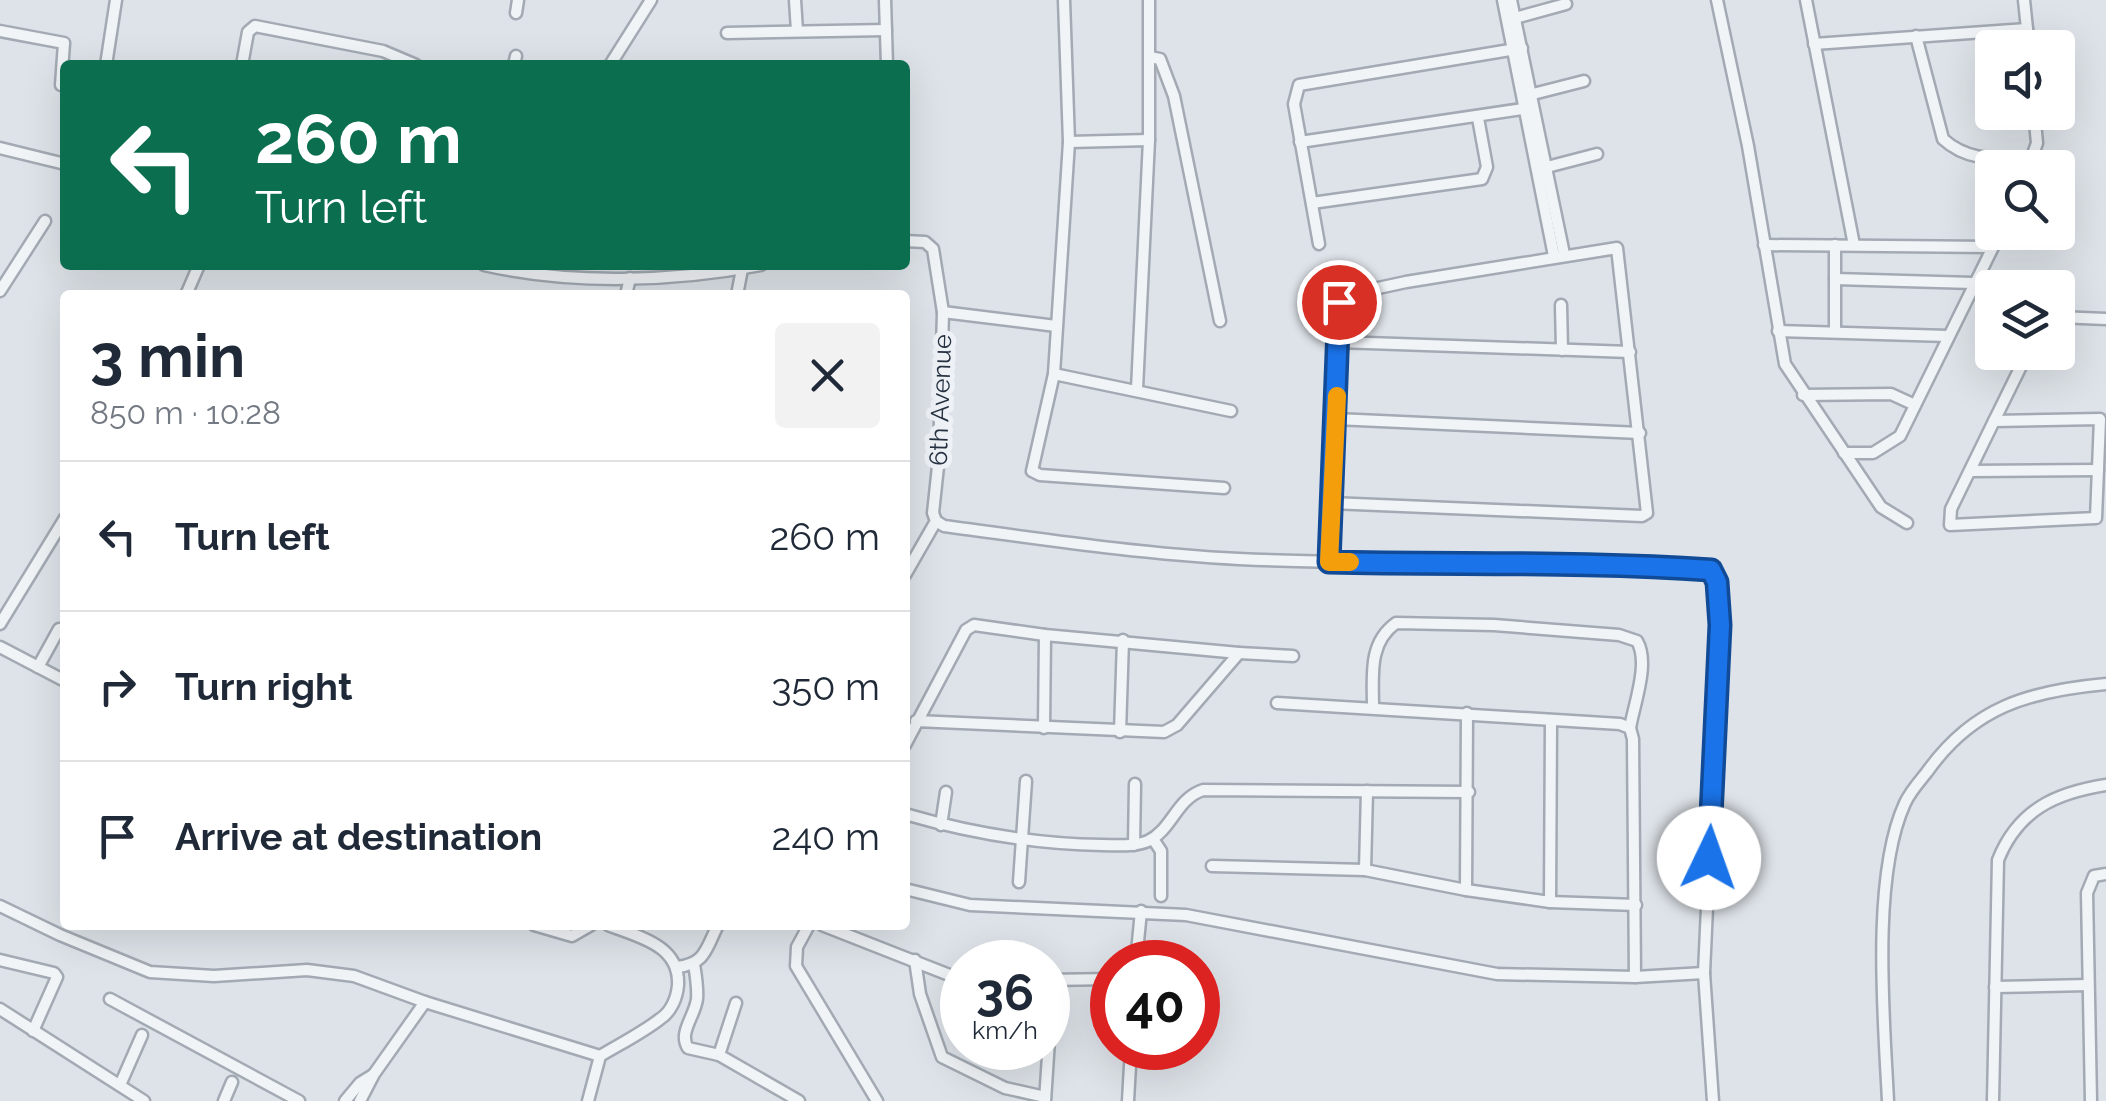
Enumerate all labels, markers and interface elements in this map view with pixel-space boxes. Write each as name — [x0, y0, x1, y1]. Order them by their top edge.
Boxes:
map controls — [1975, 30, 2075, 370]
button: sound — [1975, 30, 2075, 130]
text: 260 m — [255, 97, 462, 179]
icon: left — [90, 100, 220, 230]
button: search — [1975, 150, 2075, 250]
text: Turn left — [255, 181, 427, 234]
pin — [1297, 260, 1382, 345]
button: layers — [1975, 270, 2075, 370]
icon: arrive — [1312, 275, 1367, 330]
text: 3 min — [90, 321, 245, 391]
button: close — [775, 323, 880, 428]
street label: 6th Avenue — [923, 334, 957, 466]
text: 850 m · 10:28 — [90, 394, 281, 431]
icon: left — [90, 509, 145, 564]
text: Turn left — [175, 514, 330, 559]
text: 260 m — [769, 514, 880, 559]
icon: right — [90, 659, 145, 714]
text: Turn right — [175, 664, 352, 709]
text: 350 m — [771, 664, 880, 709]
position arrow — [1657, 806, 1761, 910]
icon: arrive — [90, 809, 145, 864]
text: Arrive at destination — [175, 814, 542, 859]
text: 240 m — [772, 814, 880, 859]
speed limit sign: 40 — [1090, 940, 1220, 1070]
text: 36 — [976, 963, 1034, 1022]
text: km/h — [972, 1015, 1038, 1045]

